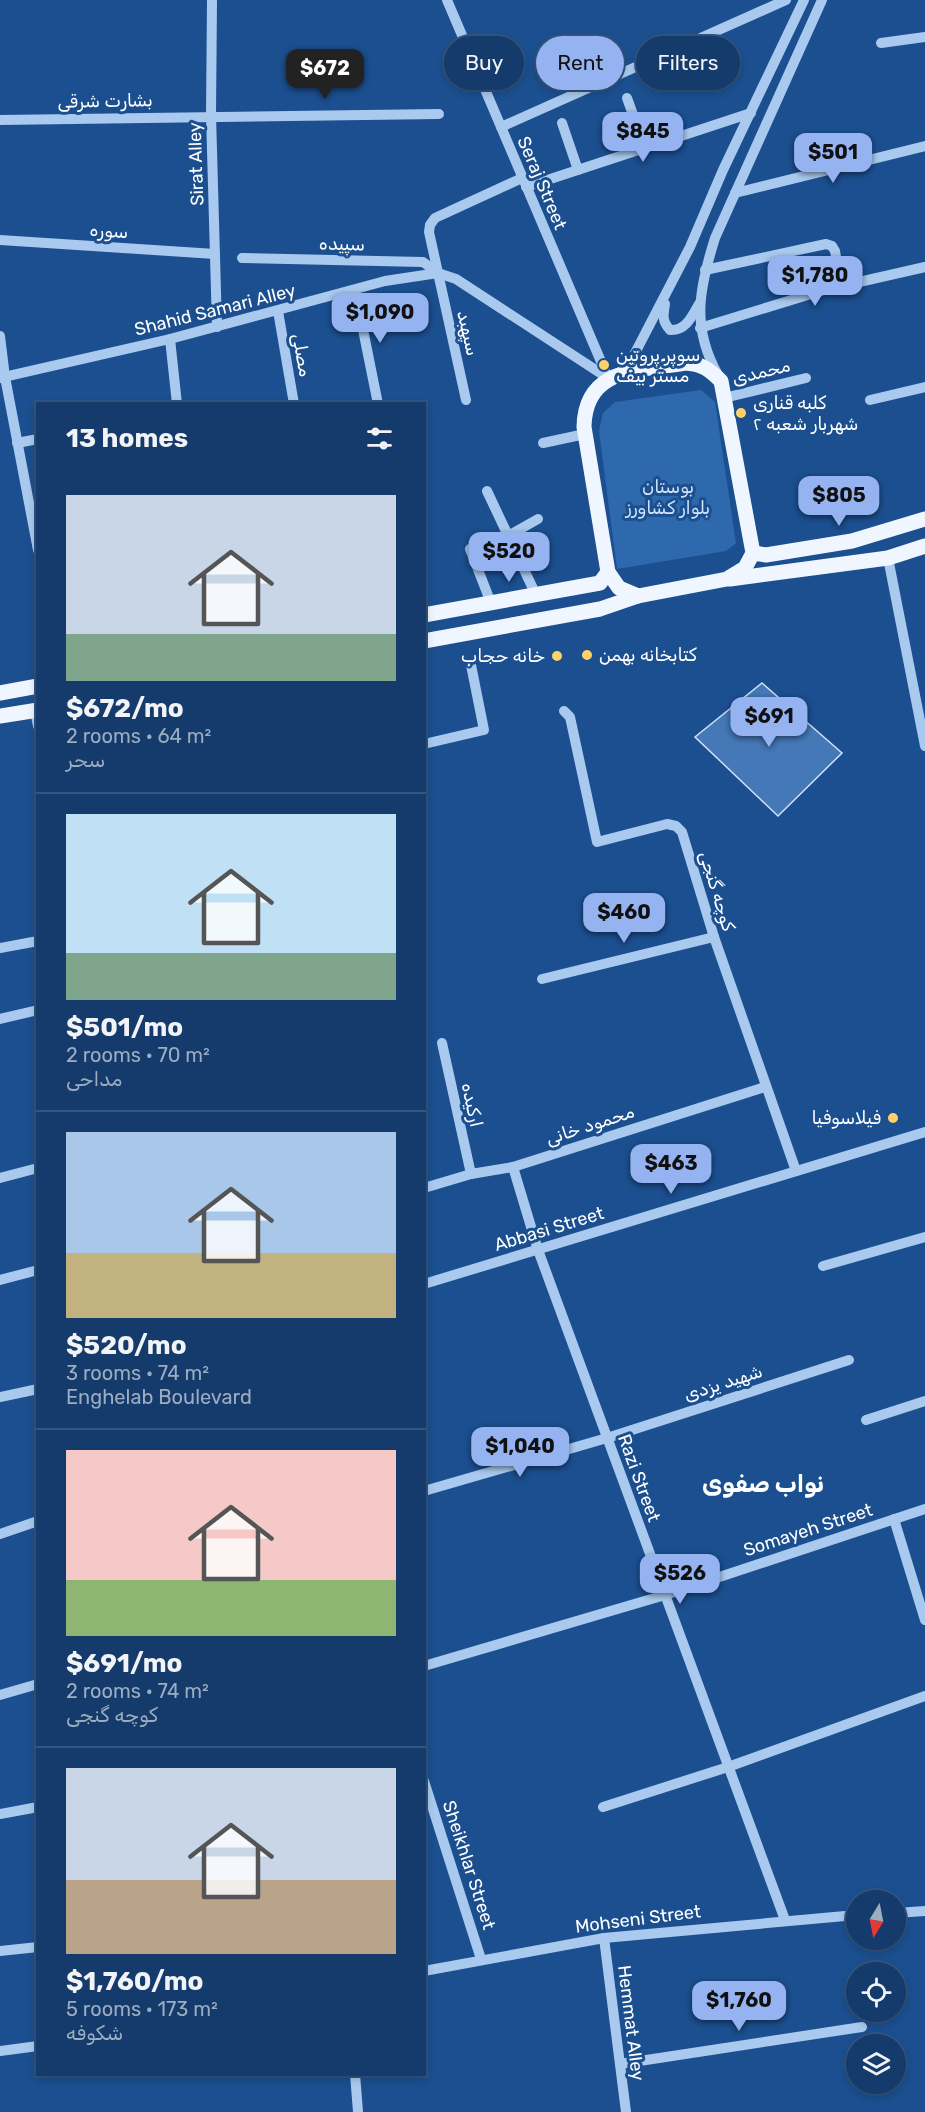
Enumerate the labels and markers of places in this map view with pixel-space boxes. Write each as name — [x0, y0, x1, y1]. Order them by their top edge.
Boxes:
pin: $672 — [289, 49, 361, 100]
pin: $845 — [607, 112, 679, 163]
pin: $501 — [797, 133, 869, 184]
pin: $1,780 — [766, 256, 864, 307]
pin: $1,090 — [331, 293, 429, 344]
place label: سوپر پروتین مستر بیف — [616, 344, 701, 387]
marker: سوپر پروتین مستر بیف — [597, 358, 611, 372]
place label: کلبه قناری شهربار شعبه ۲ — [753, 392, 858, 435]
marker: کلبه قناری شهربار شعبه ۲ — [734, 406, 748, 420]
pin: $805 — [803, 476, 875, 527]
pin: $520 — [473, 532, 545, 583]
place label: کتابخانه بهمن — [599, 644, 697, 666]
place label: خانه حجاب — [461, 645, 545, 667]
marker: کتابخانه بهمن — [580, 648, 594, 662]
marker: خانه حجاب — [550, 649, 564, 663]
pin: $691 — [733, 697, 805, 748]
pin: $460 — [588, 893, 660, 944]
place label: فیلاسوفیا — [812, 1107, 881, 1129]
marker: فیلاسوفیا — [886, 1111, 900, 1125]
pin: $463 — [635, 1144, 707, 1195]
pin: $1,040 — [471, 1427, 569, 1478]
pin: $526 — [644, 1554, 716, 1605]
pin: $1,760 — [690, 1981, 788, 2032]

